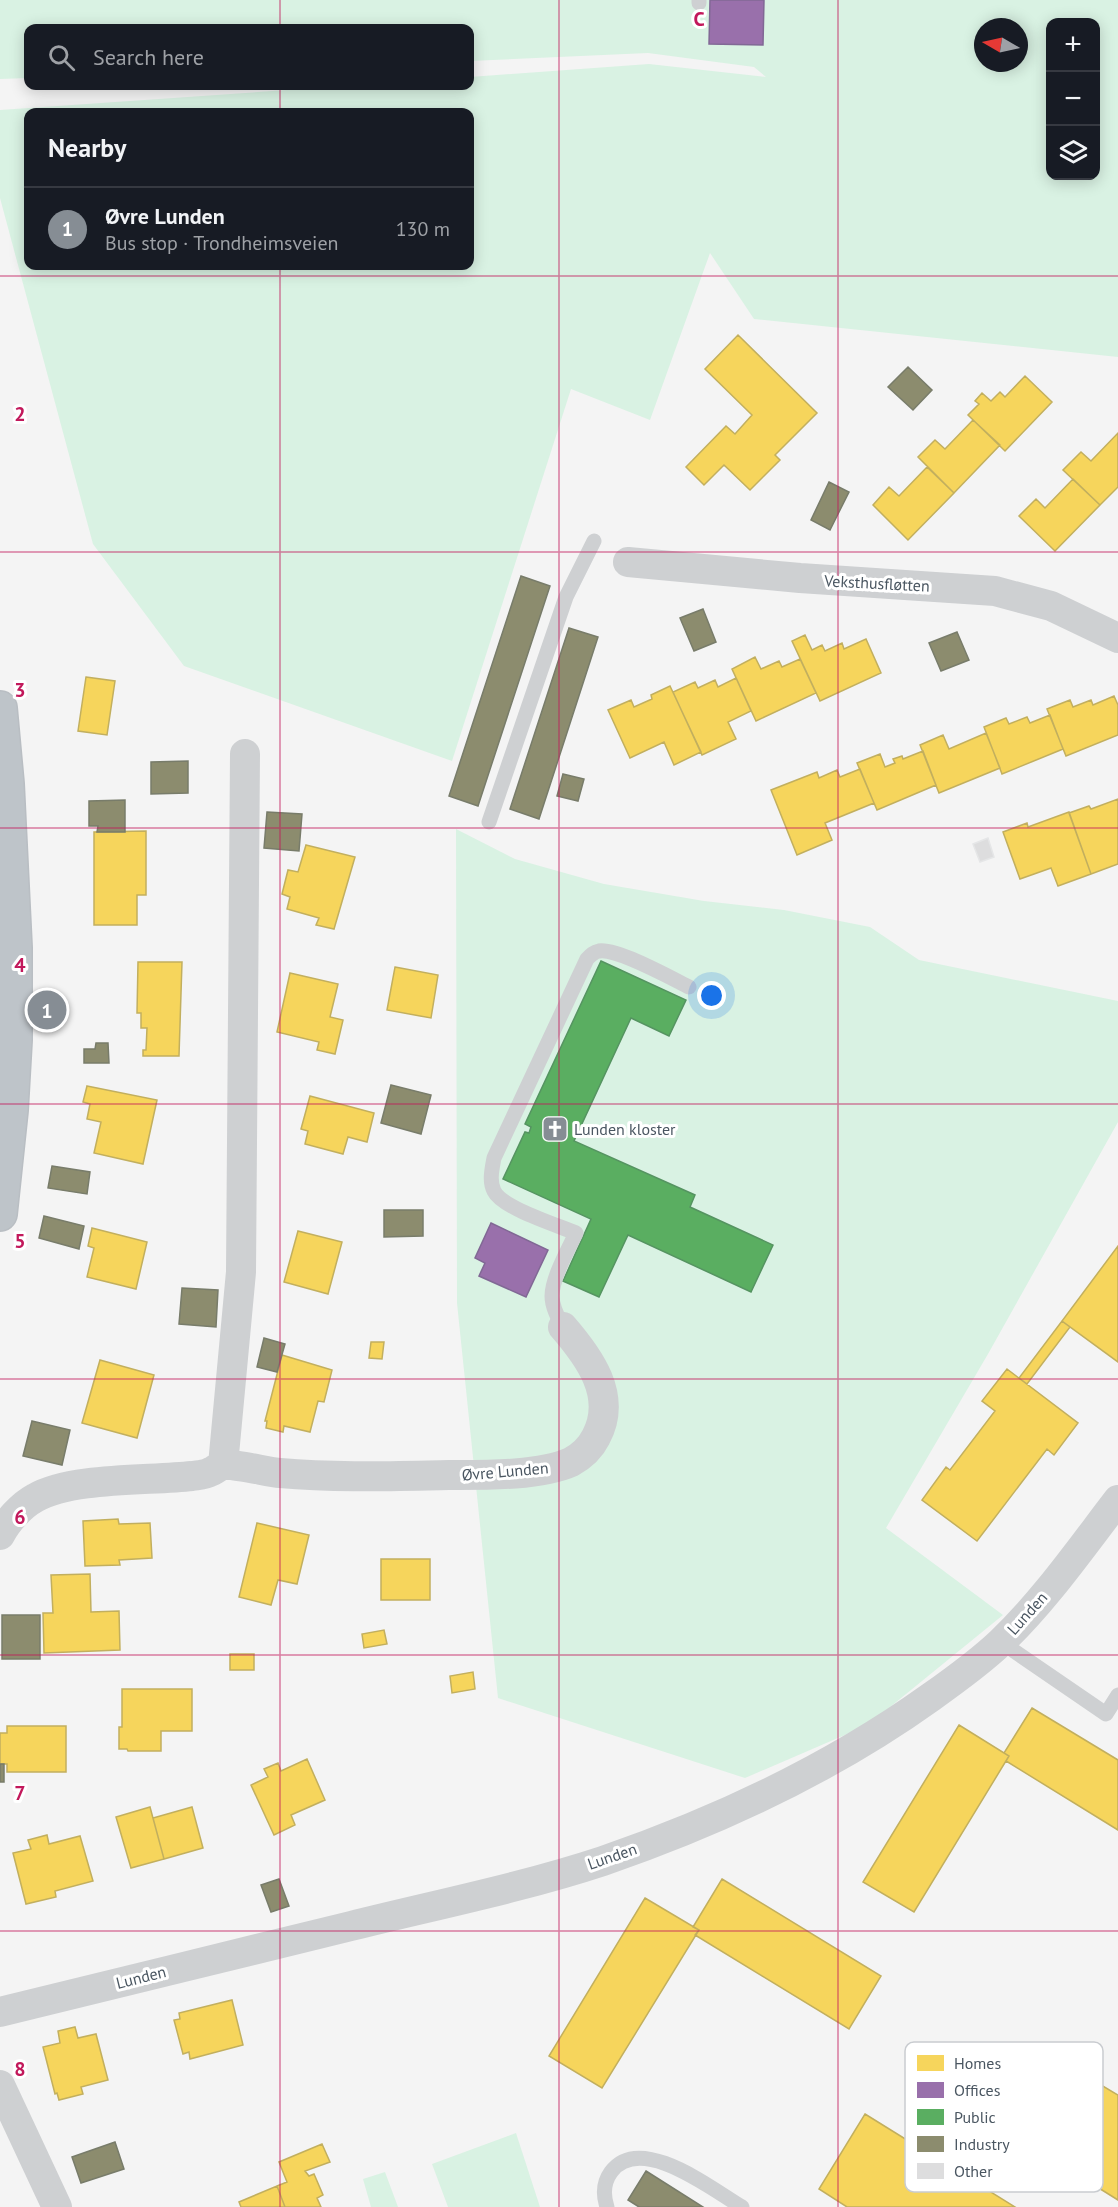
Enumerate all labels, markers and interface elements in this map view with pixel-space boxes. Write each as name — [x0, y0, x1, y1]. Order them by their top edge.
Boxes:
text: C — [693, 6, 705, 32]
north arrow — [974, 18, 1028, 72]
map controls — [1046, 18, 1100, 180]
button: + — [1046, 18, 1100, 72]
search box — [24, 24, 474, 90]
icon: search — [45, 41, 78, 74]
text: Search here — [93, 43, 204, 71]
button: − — [1046, 72, 1100, 126]
button: layers — [1046, 126, 1100, 180]
text: Nearby — [48, 131, 126, 164]
text: Øvre Lunden — [105, 202, 225, 230]
text: 1 — [62, 216, 73, 242]
text: 130 m — [396, 216, 450, 242]
text: Bus stop · Trondheimsveien — [105, 230, 339, 256]
text: 2 — [14, 401, 26, 427]
street label: Veksthusfløtten — [823, 570, 930, 596]
text: 3 — [14, 677, 26, 703]
text: 4 — [14, 952, 26, 978]
your location — [697, 981, 726, 1010]
pin: 1 — [28, 988, 66, 1032]
church icon: Lunden kloster — [540, 1114, 570, 1144]
place label: Lunden kloster — [574, 1119, 676, 1139]
text: 5 — [14, 1228, 26, 1254]
street label: Øvre Lunden — [461, 1457, 549, 1485]
text: 6 — [14, 1504, 26, 1530]
street label: Lunden — [1003, 1587, 1051, 1639]
text: 7 — [14, 1780, 26, 1806]
street label: Lunden — [585, 1838, 639, 1874]
street label: Lunden — [114, 1961, 168, 1993]
legend — [905, 2042, 1103, 2192]
text: Homes — [954, 2053, 1001, 2073]
text: 8 — [14, 2056, 26, 2082]
text: Offices — [954, 2080, 1001, 2100]
text: Public — [954, 2107, 996, 2127]
text: Industry — [954, 2134, 1010, 2154]
text: Other — [954, 2161, 993, 2181]

